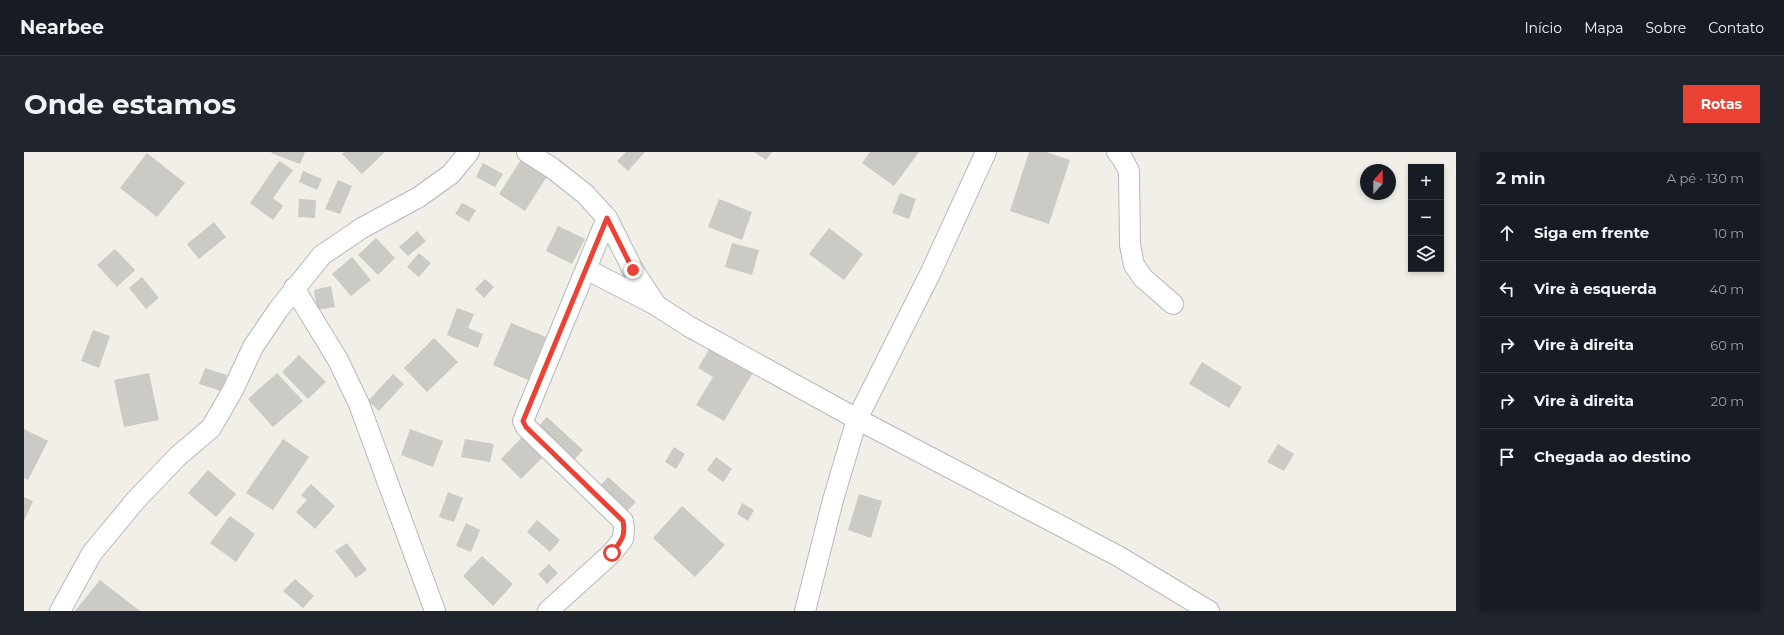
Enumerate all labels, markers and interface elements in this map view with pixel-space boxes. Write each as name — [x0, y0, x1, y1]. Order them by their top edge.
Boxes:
text: Nearbee — [20, 16, 104, 39]
text: Início — [1524, 19, 1562, 37]
text: Mapa — [1584, 19, 1624, 37]
text: Sobre — [1646, 19, 1686, 37]
text: Contato — [1708, 19, 1764, 37]
button: Rotas — [1683, 85, 1760, 123]
text: Onde estamos — [24, 87, 236, 121]
north arrow — [1360, 164, 1396, 200]
map controls — [1408, 164, 1444, 272]
button: + — [1408, 164, 1444, 200]
text: 2 min — [1496, 168, 1546, 188]
text: A pé · 130 m — [1667, 170, 1744, 186]
button: − — [1408, 200, 1444, 236]
icon: ahead — [1496, 222, 1518, 244]
text: Siga em frente — [1534, 223, 1649, 242]
text: 10 m — [1714, 225, 1744, 241]
button: layers — [1408, 236, 1444, 272]
route end — [624, 261, 642, 279]
icon: left — [1496, 278, 1518, 300]
text: Vire à esquerda — [1534, 279, 1657, 298]
text: 40 m — [1710, 281, 1744, 297]
icon: right — [1496, 334, 1518, 356]
text: Vire à direita — [1534, 335, 1634, 354]
text: 60 m — [1710, 337, 1744, 353]
icon: right — [1496, 390, 1518, 412]
text: Vire à direita — [1534, 391, 1634, 410]
text: 20 m — [1711, 393, 1744, 409]
icon: arrive — [1496, 446, 1518, 468]
text: Chegada ao destino — [1534, 447, 1691, 466]
route start — [603, 544, 621, 562]

